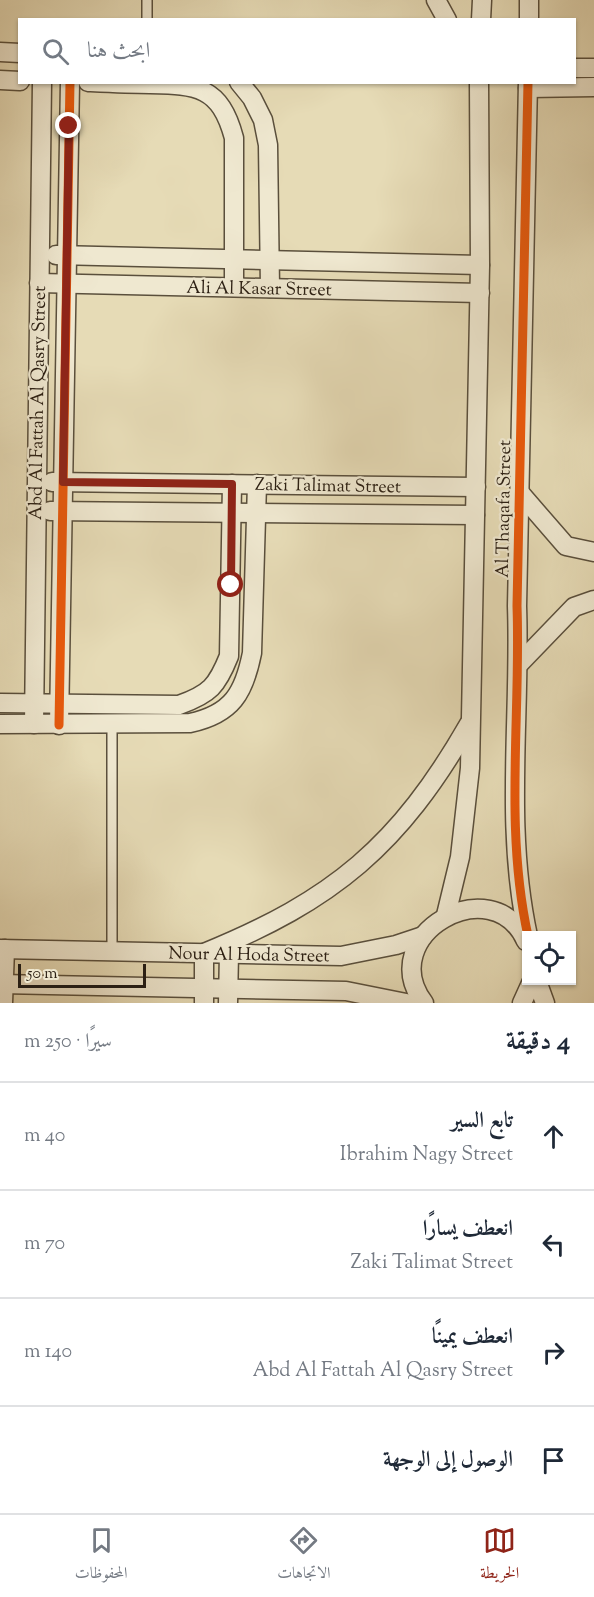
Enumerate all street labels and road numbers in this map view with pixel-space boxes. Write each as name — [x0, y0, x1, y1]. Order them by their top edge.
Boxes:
street label: Ali Al Kasar Street — [186, 276, 332, 304]
street label: Abd Al Fattah Al Qasry Street — [24, 286, 54, 521]
street label: Al Thaqafa Street — [491, 440, 519, 578]
street label: Zaki Talimat Street — [255, 473, 401, 501]
street label: Nour Al Hoda Street — [168, 942, 330, 970]

